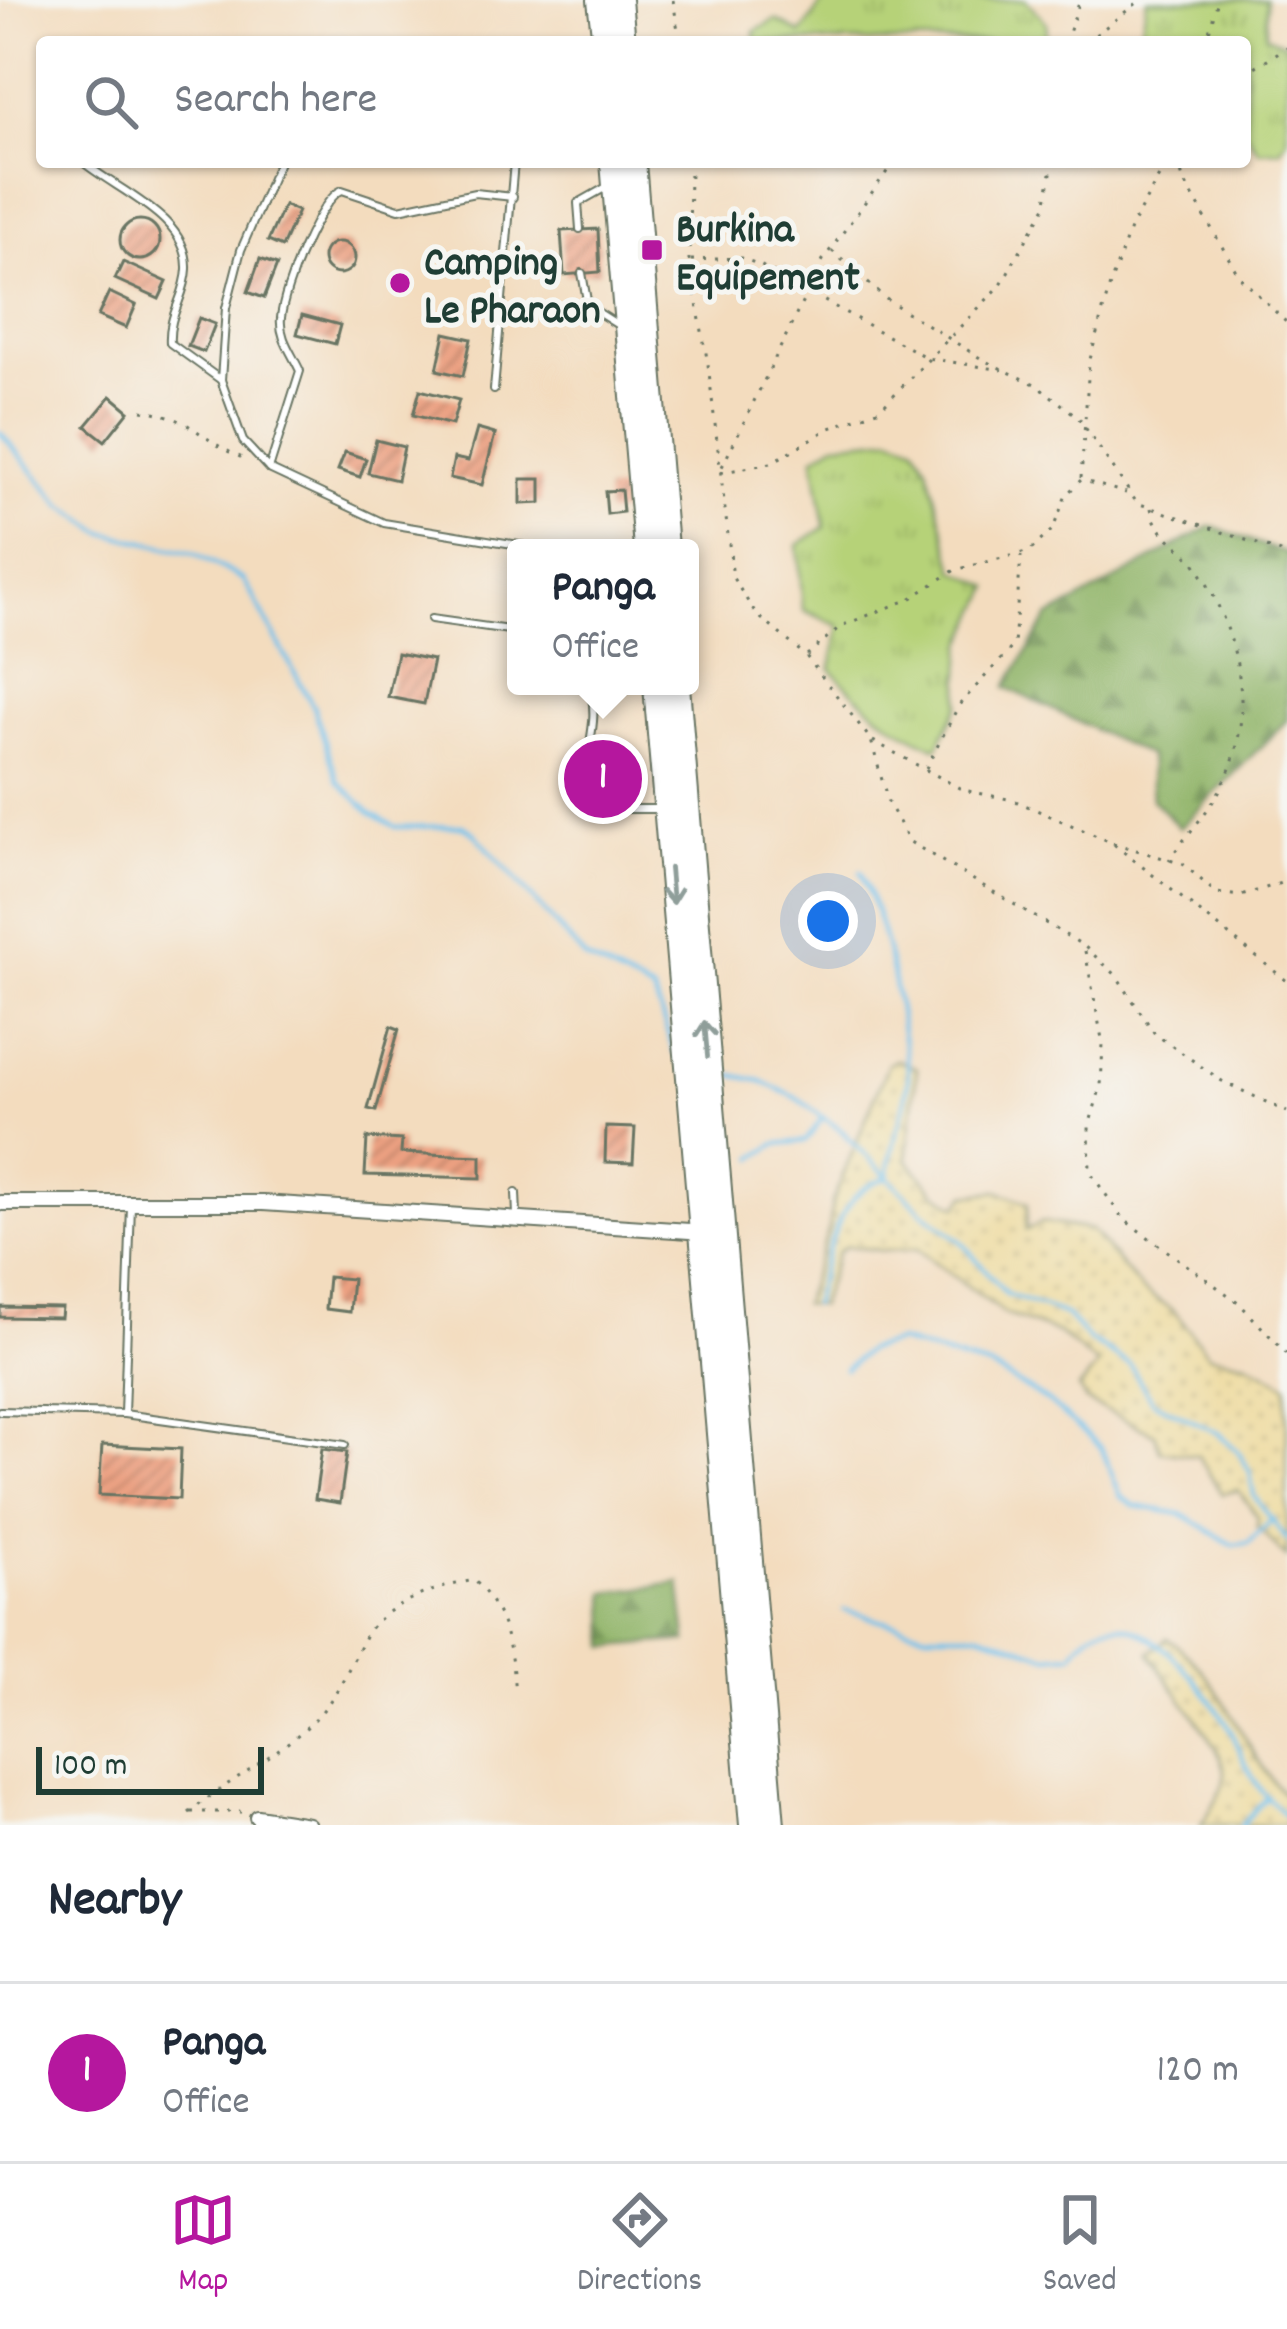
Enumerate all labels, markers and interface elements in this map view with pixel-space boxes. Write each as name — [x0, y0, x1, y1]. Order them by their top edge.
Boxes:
search box — [36, 36, 1251, 168]
icon: search — [78, 69, 144, 135]
text: Search here — [174, 70, 377, 134]
place label: Burkina Equipement — [676, 203, 860, 311]
place label: Camping Le Pharaon — [424, 236, 601, 344]
marker: Burkina Equipement — [639, 237, 665, 263]
marker: Camping Le Pharaon — [387, 270, 413, 296]
popup — [507, 539, 699, 695]
text: Panga — [551, 558, 655, 622]
text: Office — [551, 622, 639, 677]
pin: 1 — [564, 734, 642, 824]
one-way arrow — [660, 866, 683, 905]
your location — [798, 891, 858, 951]
one-way arrow — [694, 1020, 717, 1059]
scale bar — [36, 1741, 264, 1794]
text: 100 m — [54, 1744, 127, 1791]
text: Nearby — [48, 1867, 181, 1939]
text: Panga — [162, 2013, 265, 2077]
text: 1 — [83, 2045, 91, 2100]
text: 120 m — [1156, 2045, 1239, 2100]
text: Office — [162, 2077, 250, 2132]
tab: Map — [170, 2187, 236, 2306]
tab: Directions — [577, 2187, 702, 2306]
tab: Saved — [1043, 2187, 1117, 2306]

